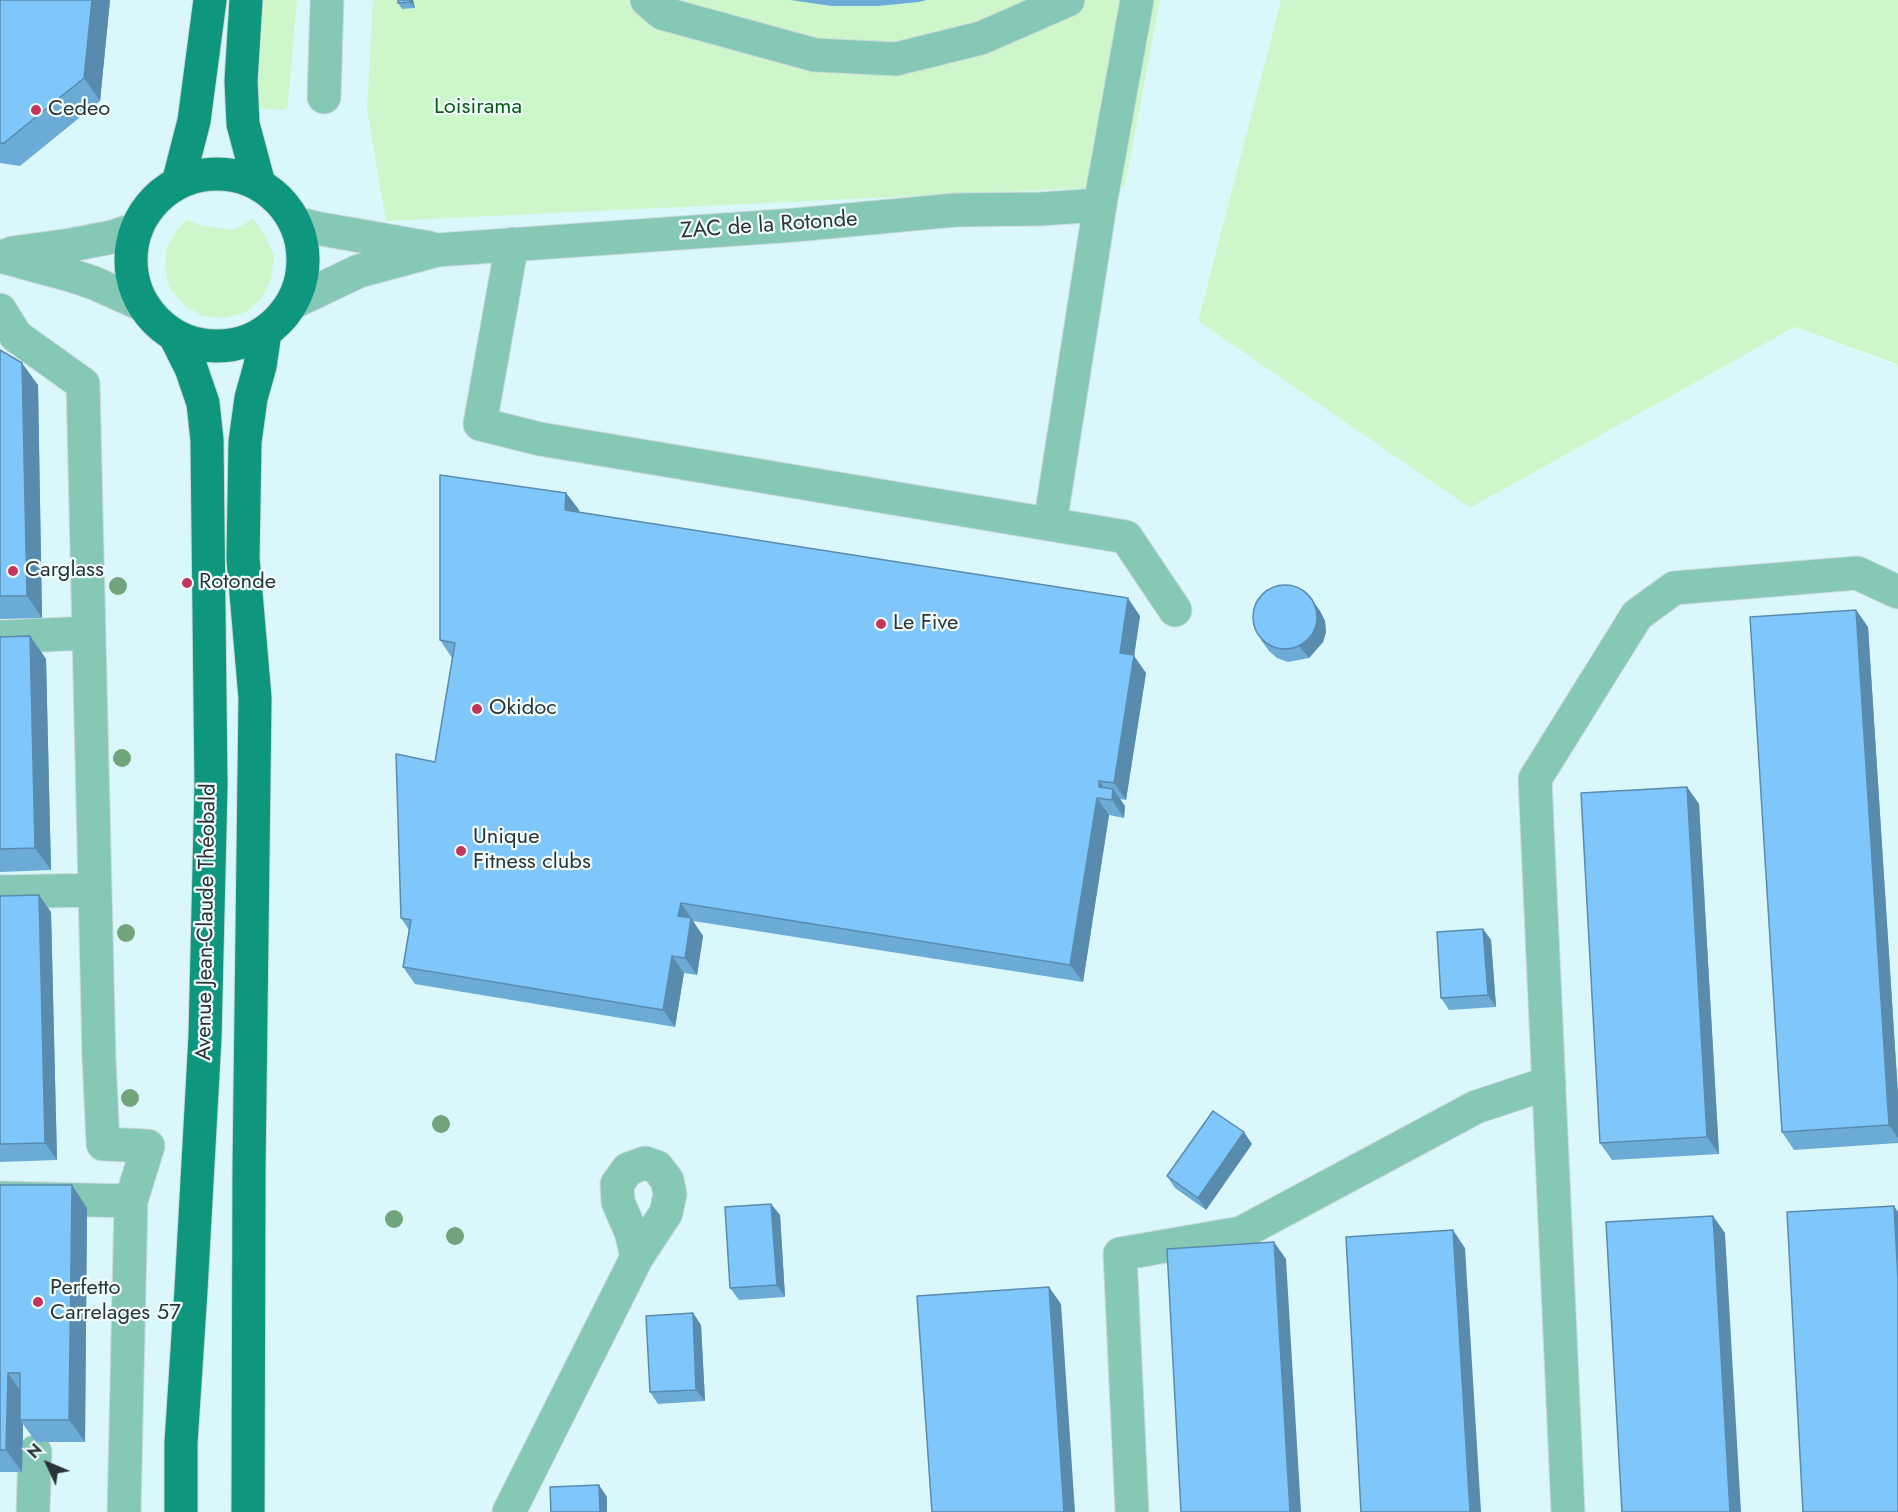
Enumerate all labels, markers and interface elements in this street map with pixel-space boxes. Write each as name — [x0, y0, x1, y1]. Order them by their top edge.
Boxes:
park label: Loisirama — [434, 95, 522, 121]
place label: Cedeo — [48, 97, 110, 123]
marker: Cedeo — [29, 103, 43, 117]
street label: ZAC de la Rotonde — [680, 207, 858, 245]
place label: Carglass — [25, 558, 104, 584]
marker: Carglass — [6, 564, 20, 578]
place label: Rotonde — [199, 570, 276, 596]
marker: Rotonde — [180, 576, 194, 590]
place label: Le Five — [893, 611, 958, 637]
marker: Le Five — [874, 617, 888, 631]
place label: Okidoc — [489, 696, 557, 722]
marker: Okidoc — [470, 702, 484, 716]
street label: Avenue Jean-Claude Théobald — [191, 783, 223, 1061]
place label: Unique Fitness clubs — [473, 825, 591, 876]
marker: Unique Fitness clubs — [454, 844, 468, 858]
place label: Perfetto Carrelages 57 — [50, 1276, 181, 1328]
marker: Perfetto Carrelages 57 — [31, 1295, 45, 1309]
north arrow — [18, 1434, 78, 1494]
text: N — [22, 1439, 47, 1464]

